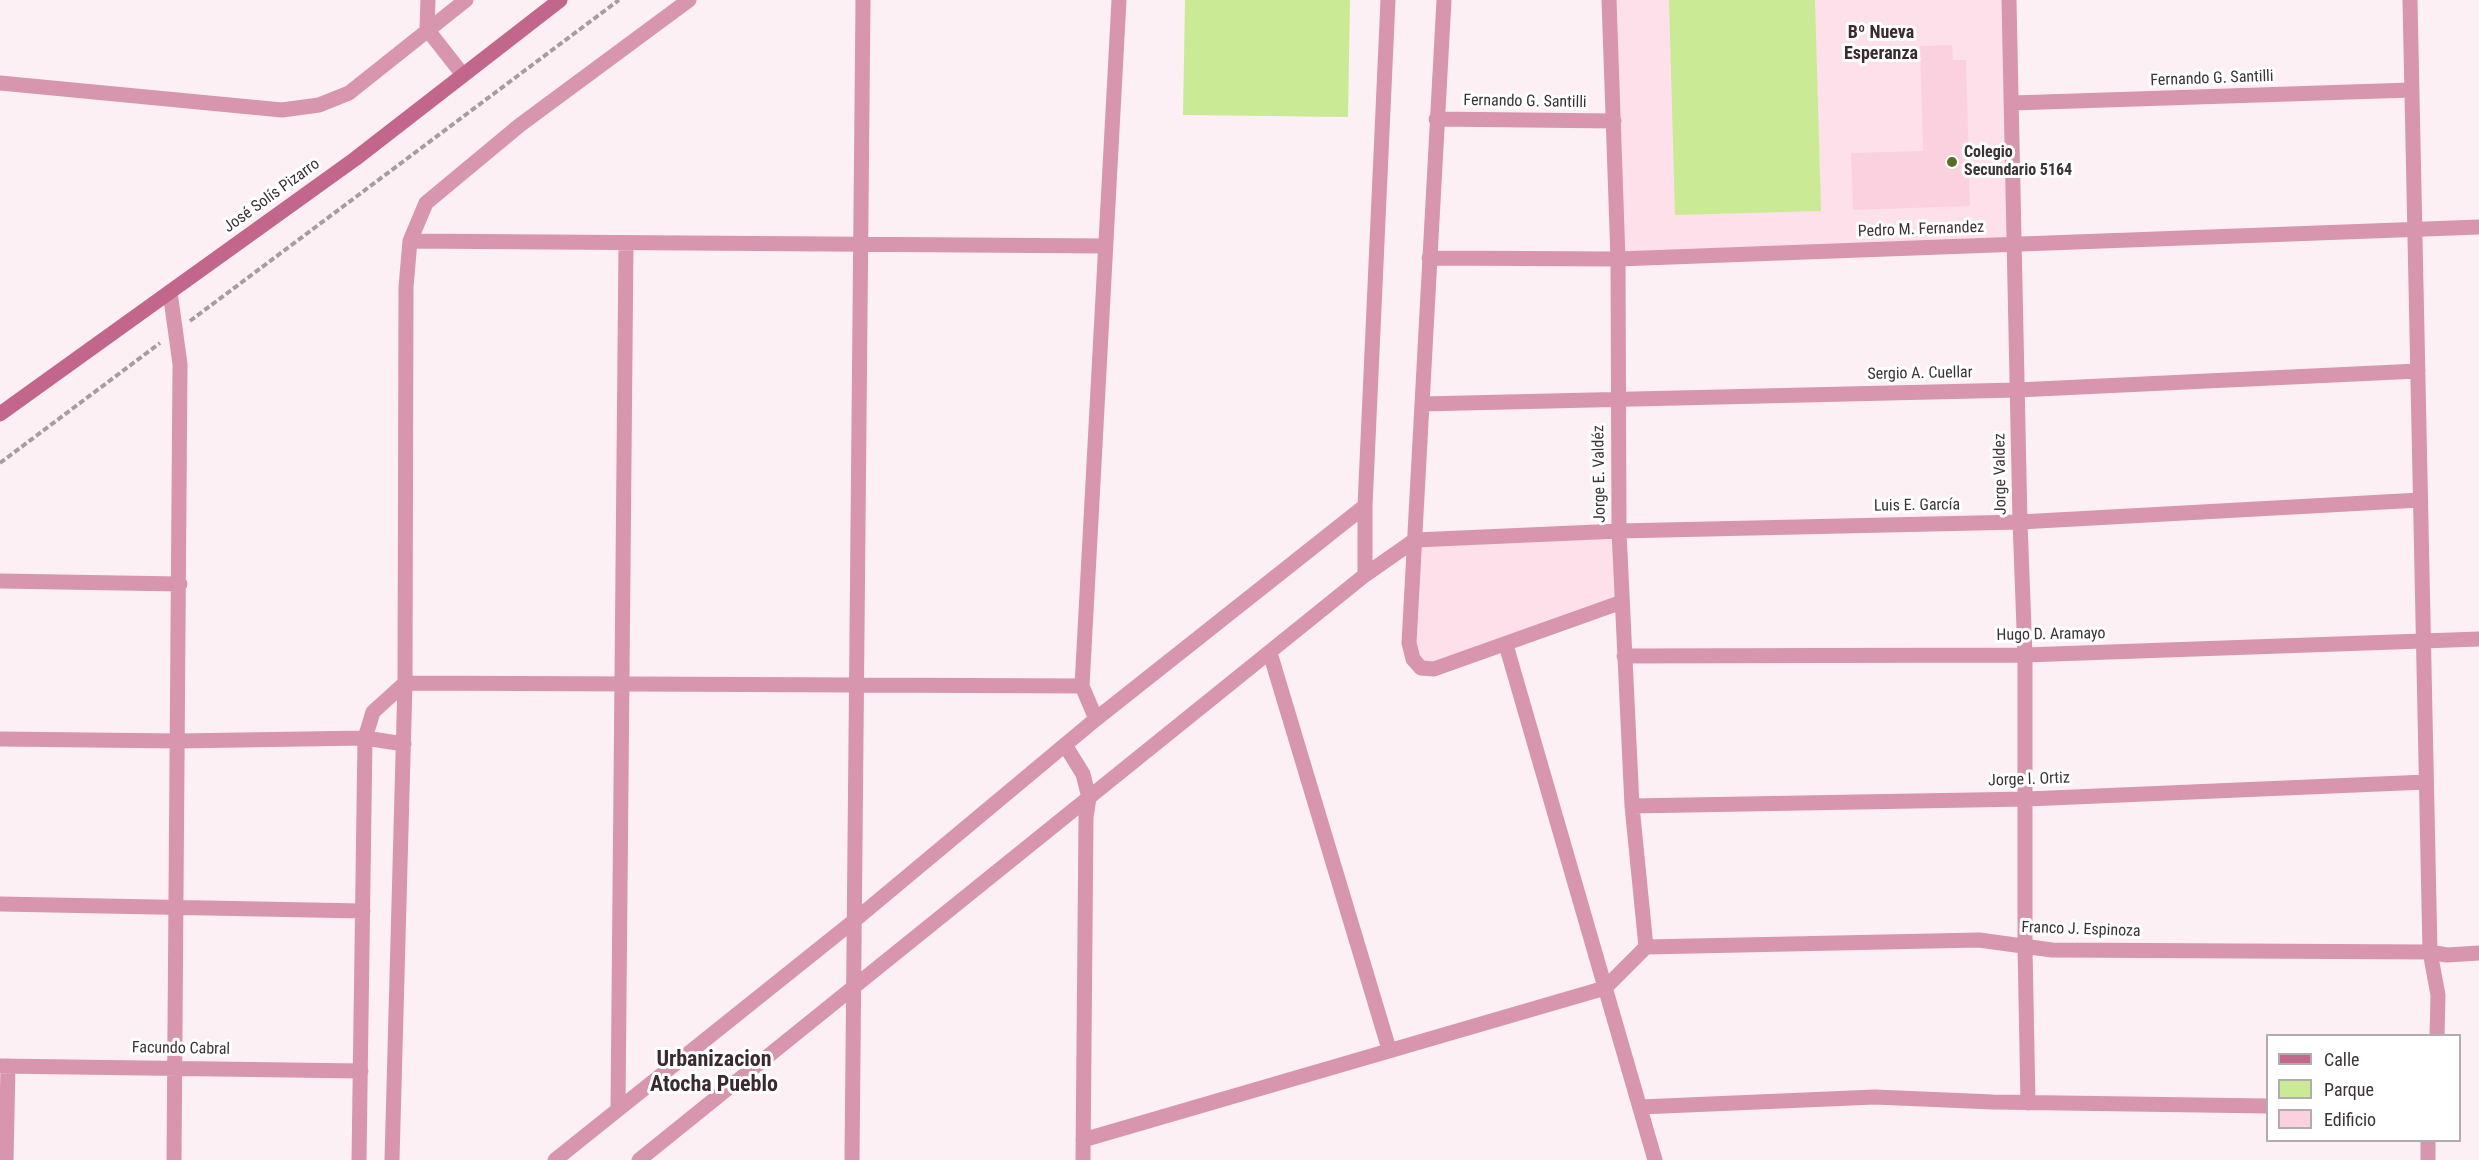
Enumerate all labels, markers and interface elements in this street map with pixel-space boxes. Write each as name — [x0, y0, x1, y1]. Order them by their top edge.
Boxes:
district label: Bº Nueva Esperanza — [1844, 22, 1918, 64]
street label: Fernando G. Santilli — [2150, 67, 2274, 91]
street label: Fernando G. Santilli — [1463, 91, 1587, 113]
place label: Colegio Secundario 5164 — [1964, 143, 2072, 181]
street label: José Solís Pizarro — [220, 155, 324, 237]
marker: Colegio Secundario 5164 — [1945, 155, 1959, 169]
street label: Pedro M. Fernandez — [1858, 218, 1984, 242]
street label: Sergio A. Cuellar — [1867, 363, 1973, 385]
street label: Jorge E. Valdéz — [1590, 425, 1610, 523]
street label: Jorge Valdez — [1991, 433, 2011, 515]
street label: Luis E. García — [1874, 496, 1960, 516]
street label: Hugo D. Aramayo — [1996, 624, 2106, 646]
street label: Jorge I. Ortiz — [1988, 769, 2070, 791]
street label: Franco J. Espinoza — [2021, 918, 2141, 942]
legend — [2266, 1034, 2461, 1142]
street label: Facundo Cabral — [132, 1039, 230, 1059]
district label: Urbanizacion Atocha Pueblo — [650, 1047, 778, 1098]
text: Calle — [2324, 1049, 2360, 1070]
text: Parque — [2324, 1079, 2374, 1100]
text: Edificio — [2324, 1109, 2376, 1130]

